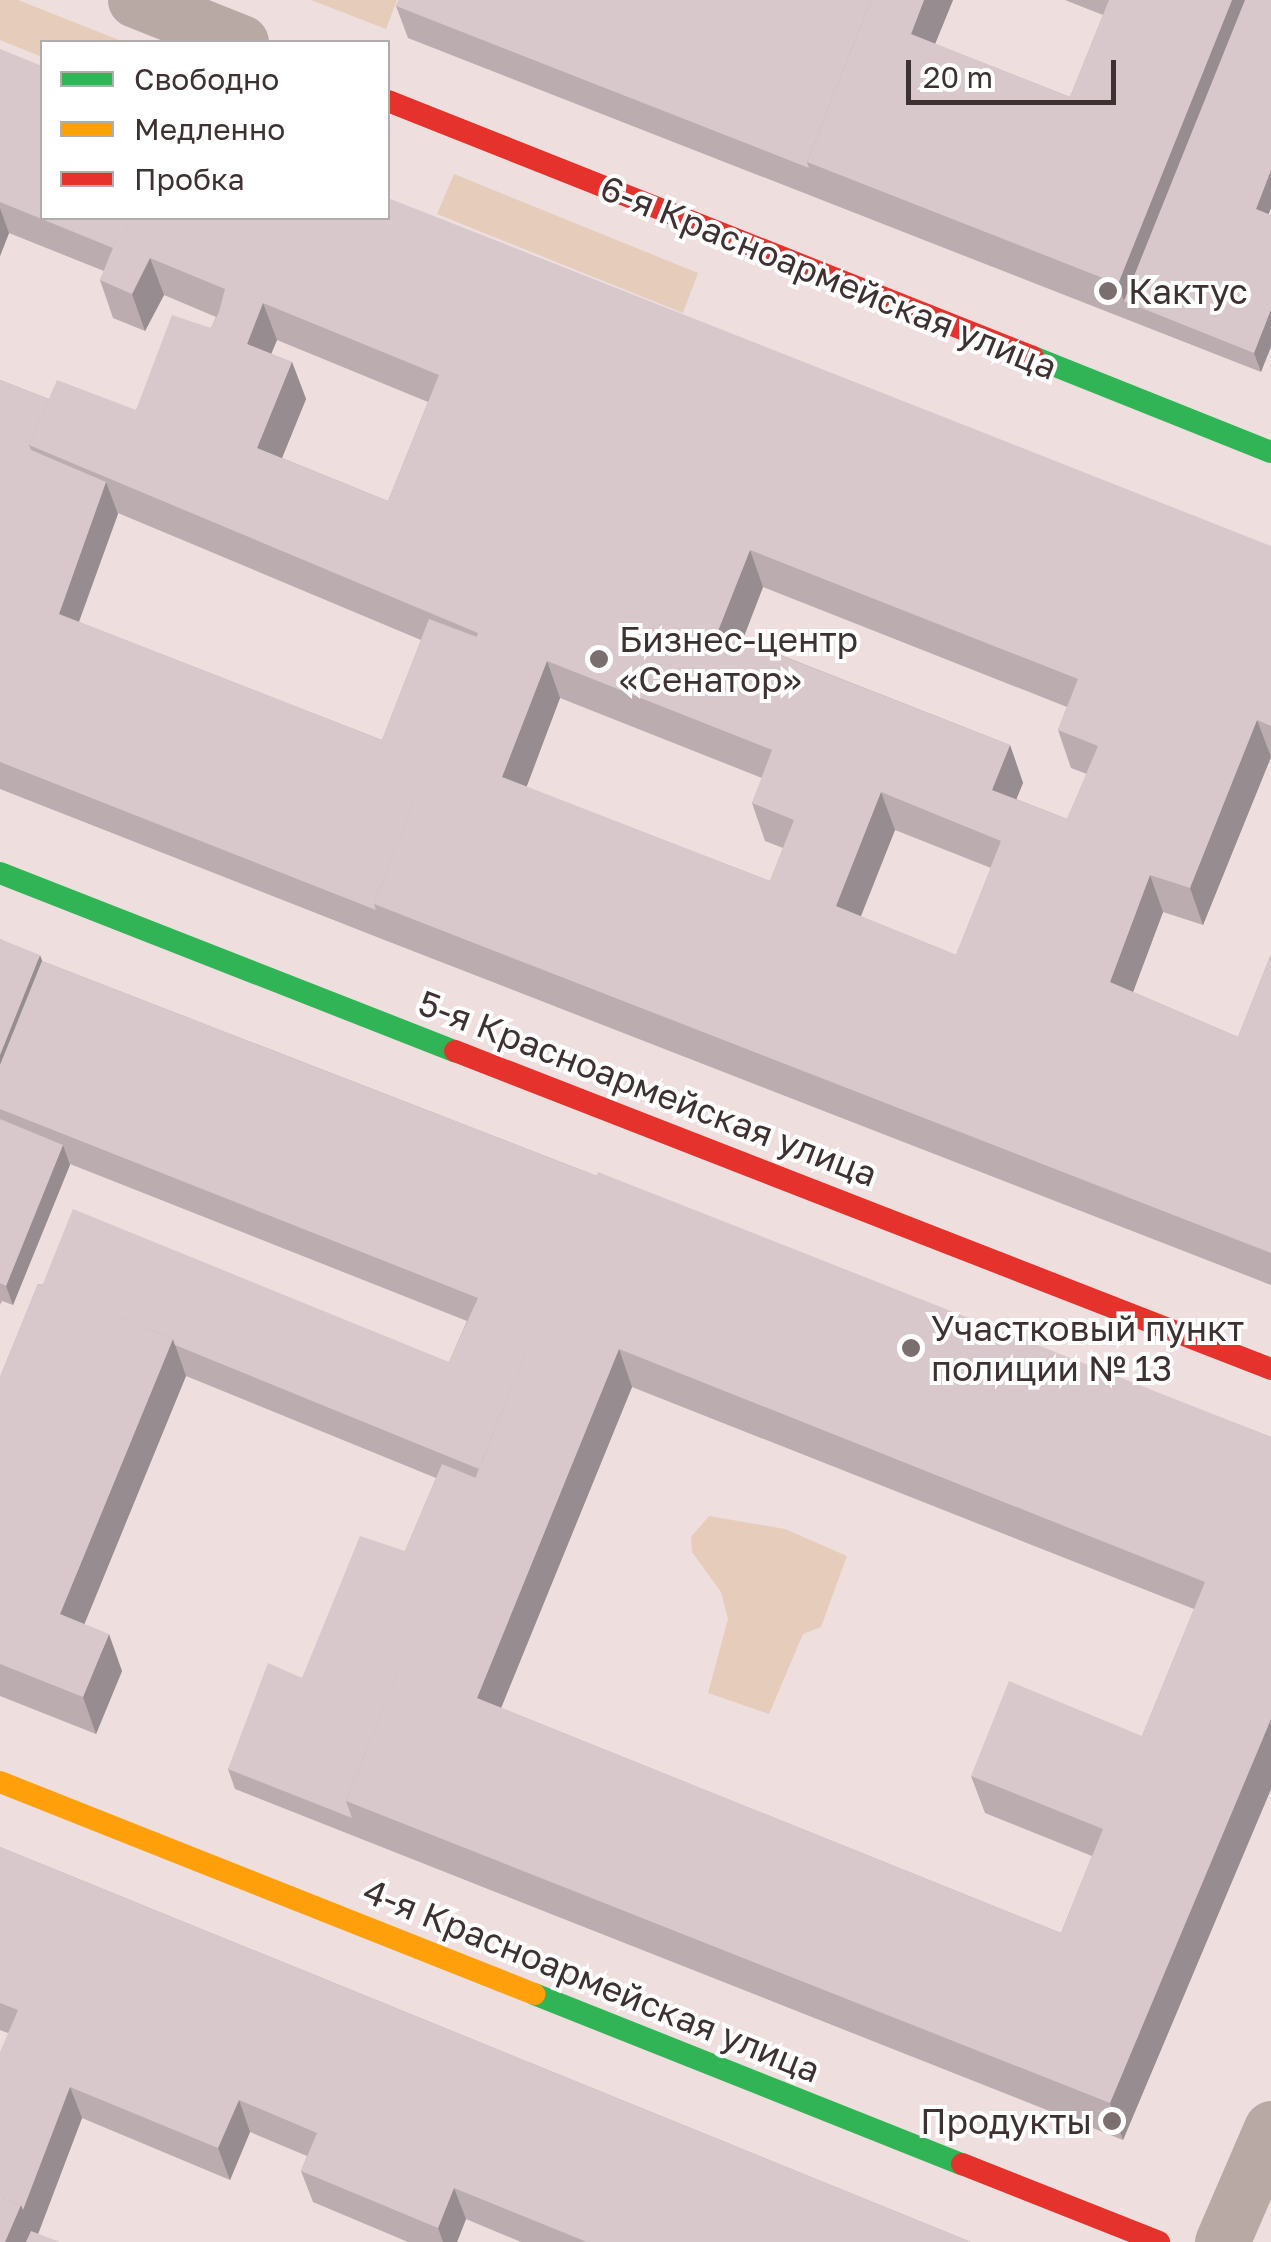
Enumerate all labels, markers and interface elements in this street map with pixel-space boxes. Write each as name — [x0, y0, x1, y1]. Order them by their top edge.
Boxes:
legend — [40, 40, 390, 220]
scale bar — [911, 40, 1121, 102]
text: 20 m — [923, 59, 993, 95]
text: Свободно — [134, 61, 279, 97]
text: Медленно — [134, 111, 285, 147]
text: Пробка — [134, 161, 245, 197]
street label: 6-я Красноармейская улица — [595, 166, 1063, 388]
place label: Кактус — [1128, 270, 1248, 312]
marker: Кактус — [1097, 280, 1119, 302]
place label: Бизнес-центр «Сенатор» — [619, 618, 858, 700]
marker: Бизнес-центр «Сенатор» — [588, 648, 610, 670]
street label: 5-я Красноармейская улица — [413, 981, 883, 1195]
place label: Участковый пункт полиции № 13 — [931, 1307, 1244, 1389]
marker: Участковый пункт полиции № 13 — [900, 1337, 922, 1359]
street label: 4-я Красноармейская улица — [358, 1869, 826, 2091]
place label: Продукты — [920, 2100, 1092, 2142]
marker: Продукты — [1101, 2110, 1123, 2132]

